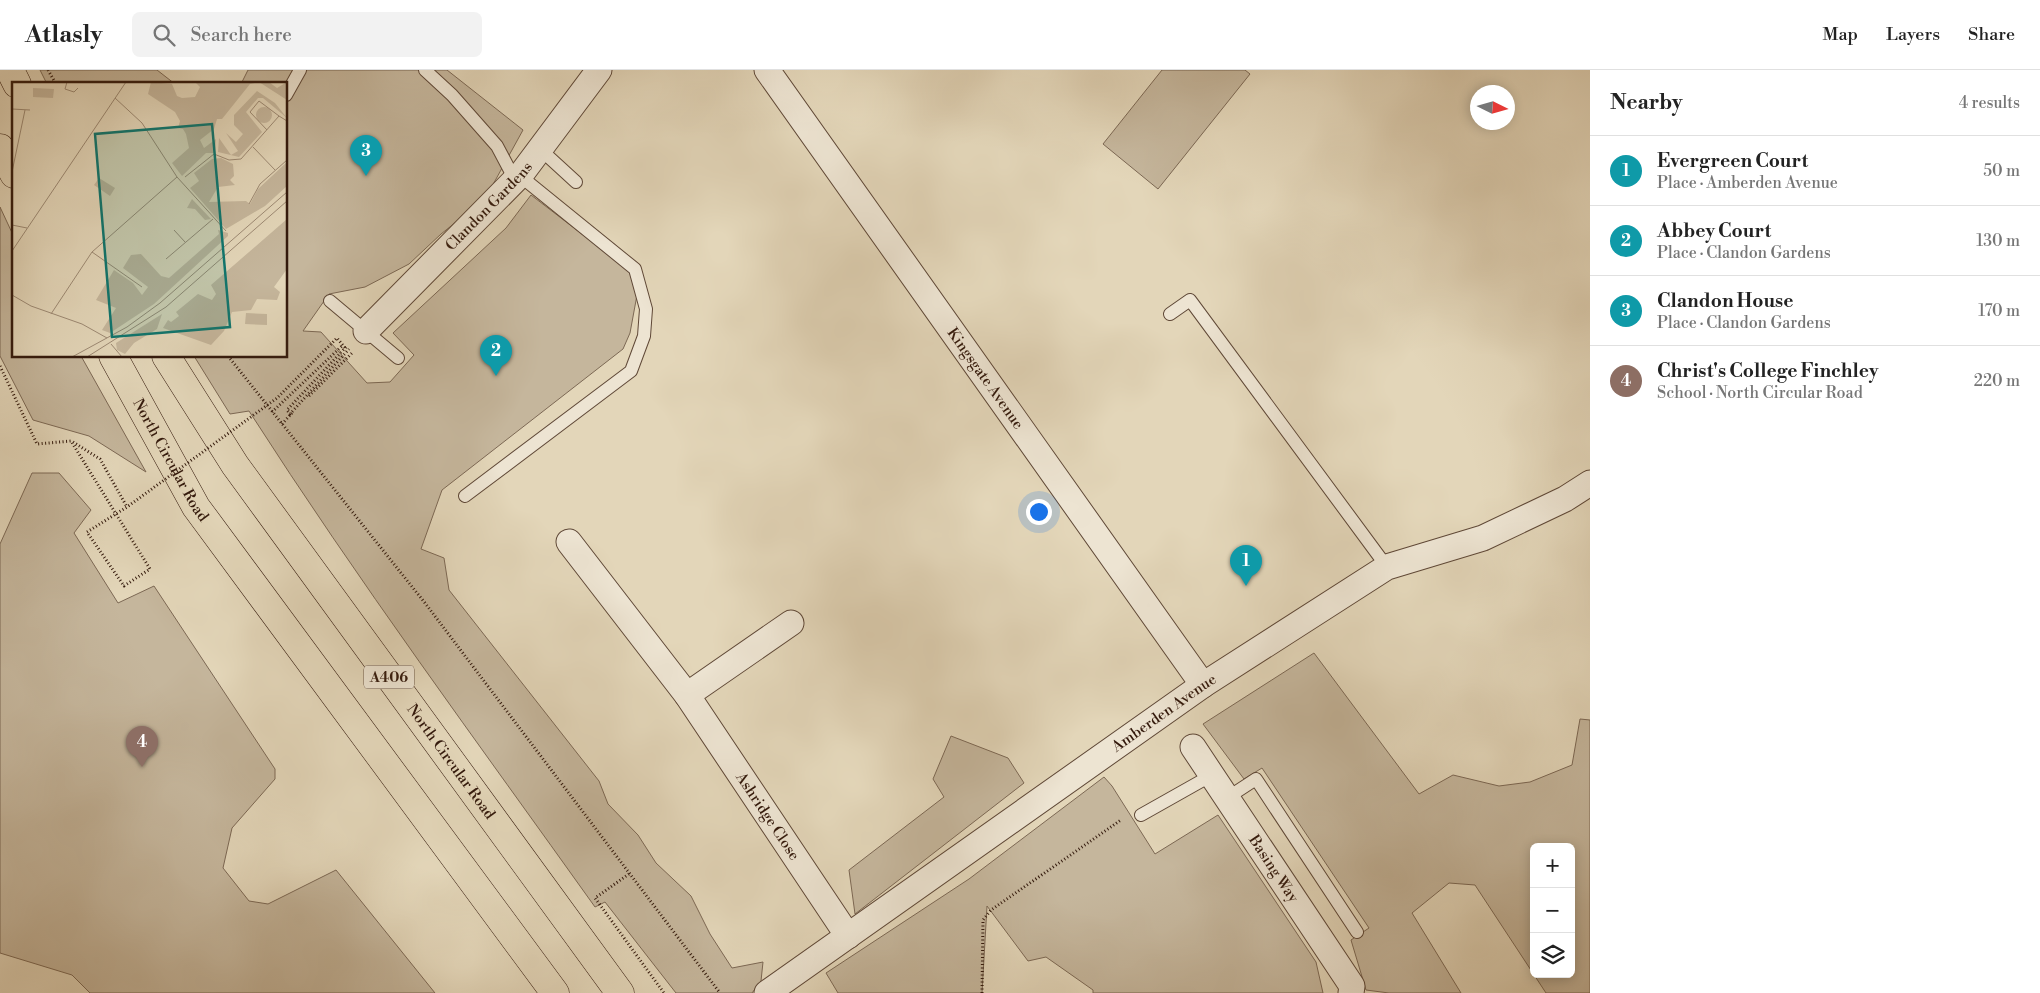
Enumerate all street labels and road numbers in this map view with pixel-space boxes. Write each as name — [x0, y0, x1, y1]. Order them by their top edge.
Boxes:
street label: Clandon Gardens — [441, 158, 537, 255]
street label: Kingsgate Avenue — [943, 324, 1028, 433]
street label: North Circular Road — [128, 395, 213, 526]
road number: A406 — [364, 666, 414, 688]
street label: Amberden Avenue — [1107, 670, 1220, 757]
street label: North Circular Road — [402, 700, 499, 824]
street label: Ashridge Close — [731, 768, 804, 864]
street label: Basing Way — [1244, 831, 1303, 907]

